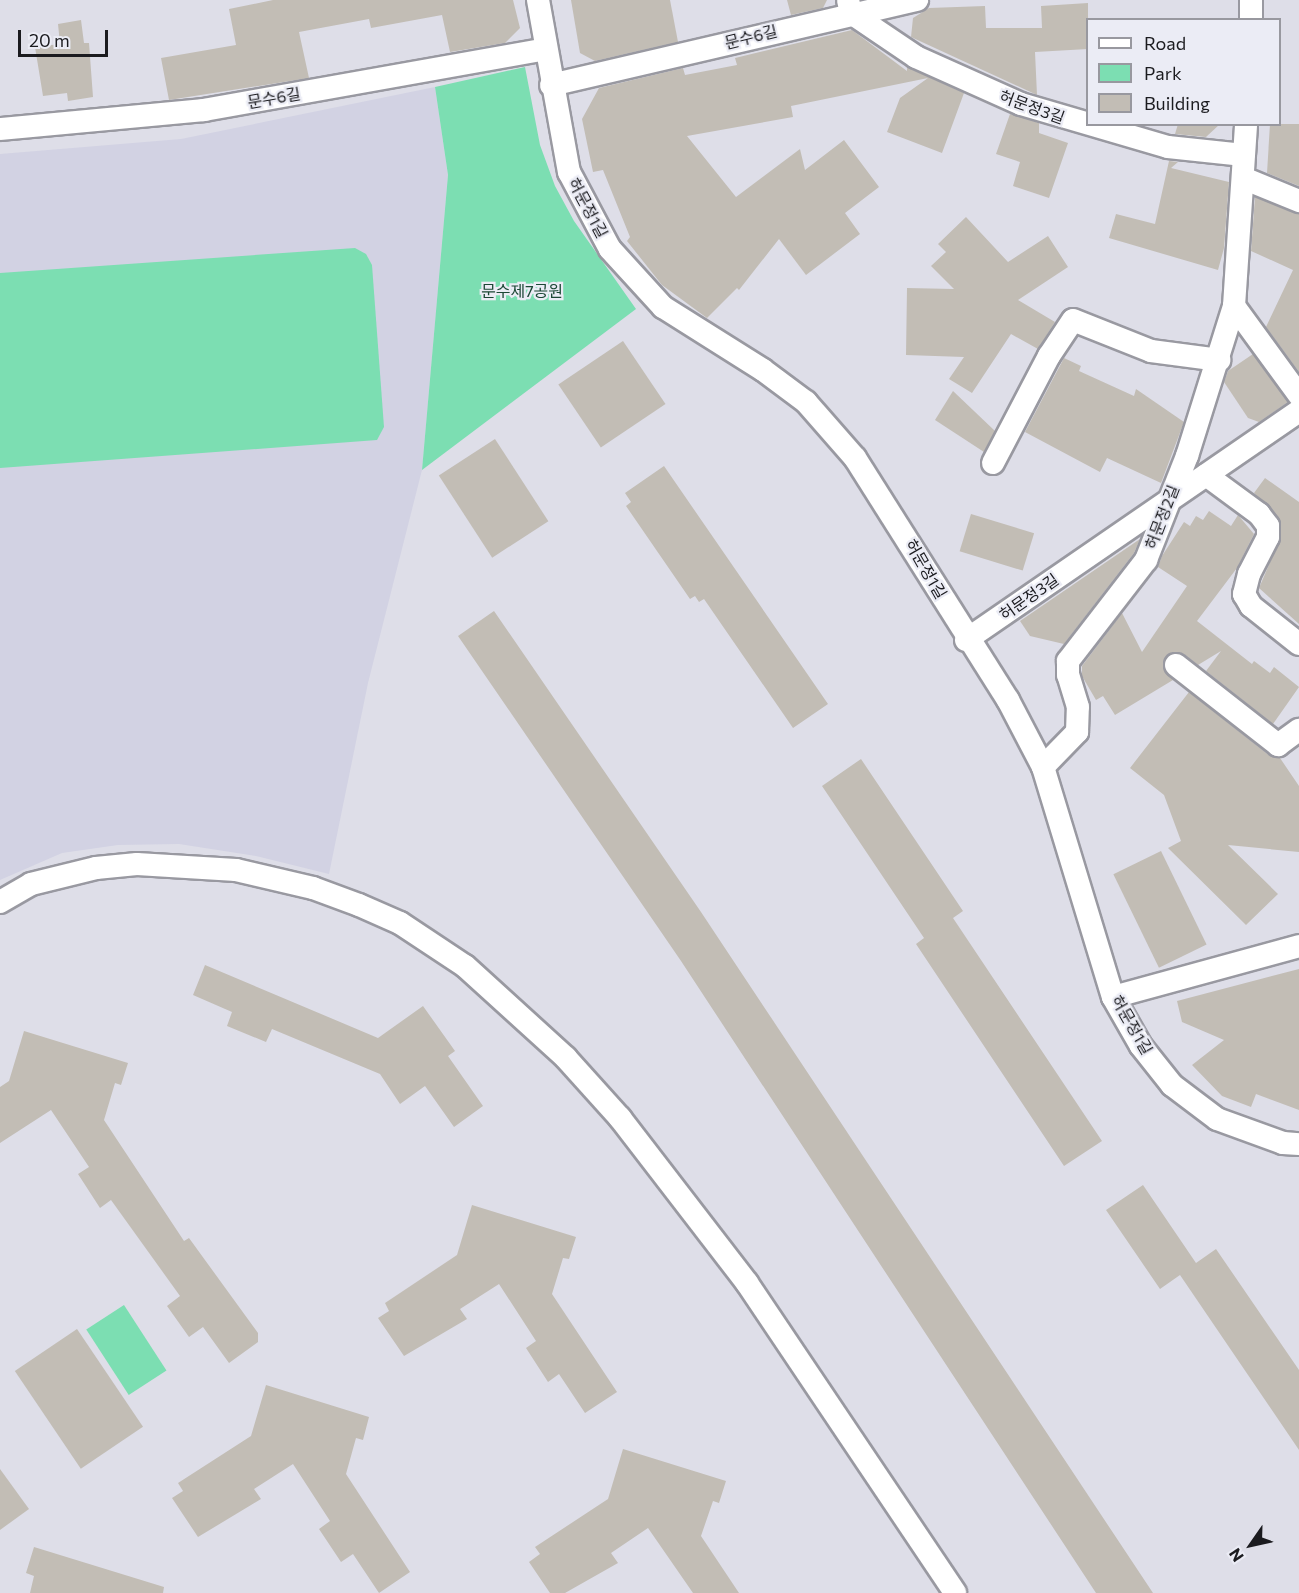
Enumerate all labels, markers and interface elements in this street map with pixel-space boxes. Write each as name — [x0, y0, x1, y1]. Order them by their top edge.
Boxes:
scale bar — [21, 18, 111, 56]
legend — [1086, 18, 1281, 126]
street label: 문수6길 — [723, 21, 779, 53]
text: 20 m — [29, 29, 70, 51]
text: Road — [1144, 32, 1186, 54]
text: Park — [1144, 62, 1182, 84]
street label: 문수6길 — [246, 84, 302, 112]
street label: 허문정3길 — [997, 86, 1067, 128]
text: Building — [1144, 92, 1210, 114]
street label: 허문정1길 — [564, 174, 612, 242]
park label: 문수제7공원 — [481, 281, 563, 301]
street label: 허문정2길 — [1141, 482, 1183, 552]
street label: 허문정1길 — [901, 536, 951, 602]
street label: 허문정3길 — [996, 570, 1062, 624]
street label: 허문정1길 — [1107, 992, 1157, 1058]
north arrow — [1221, 1515, 1281, 1575]
text: N — [1224, 1545, 1247, 1566]

